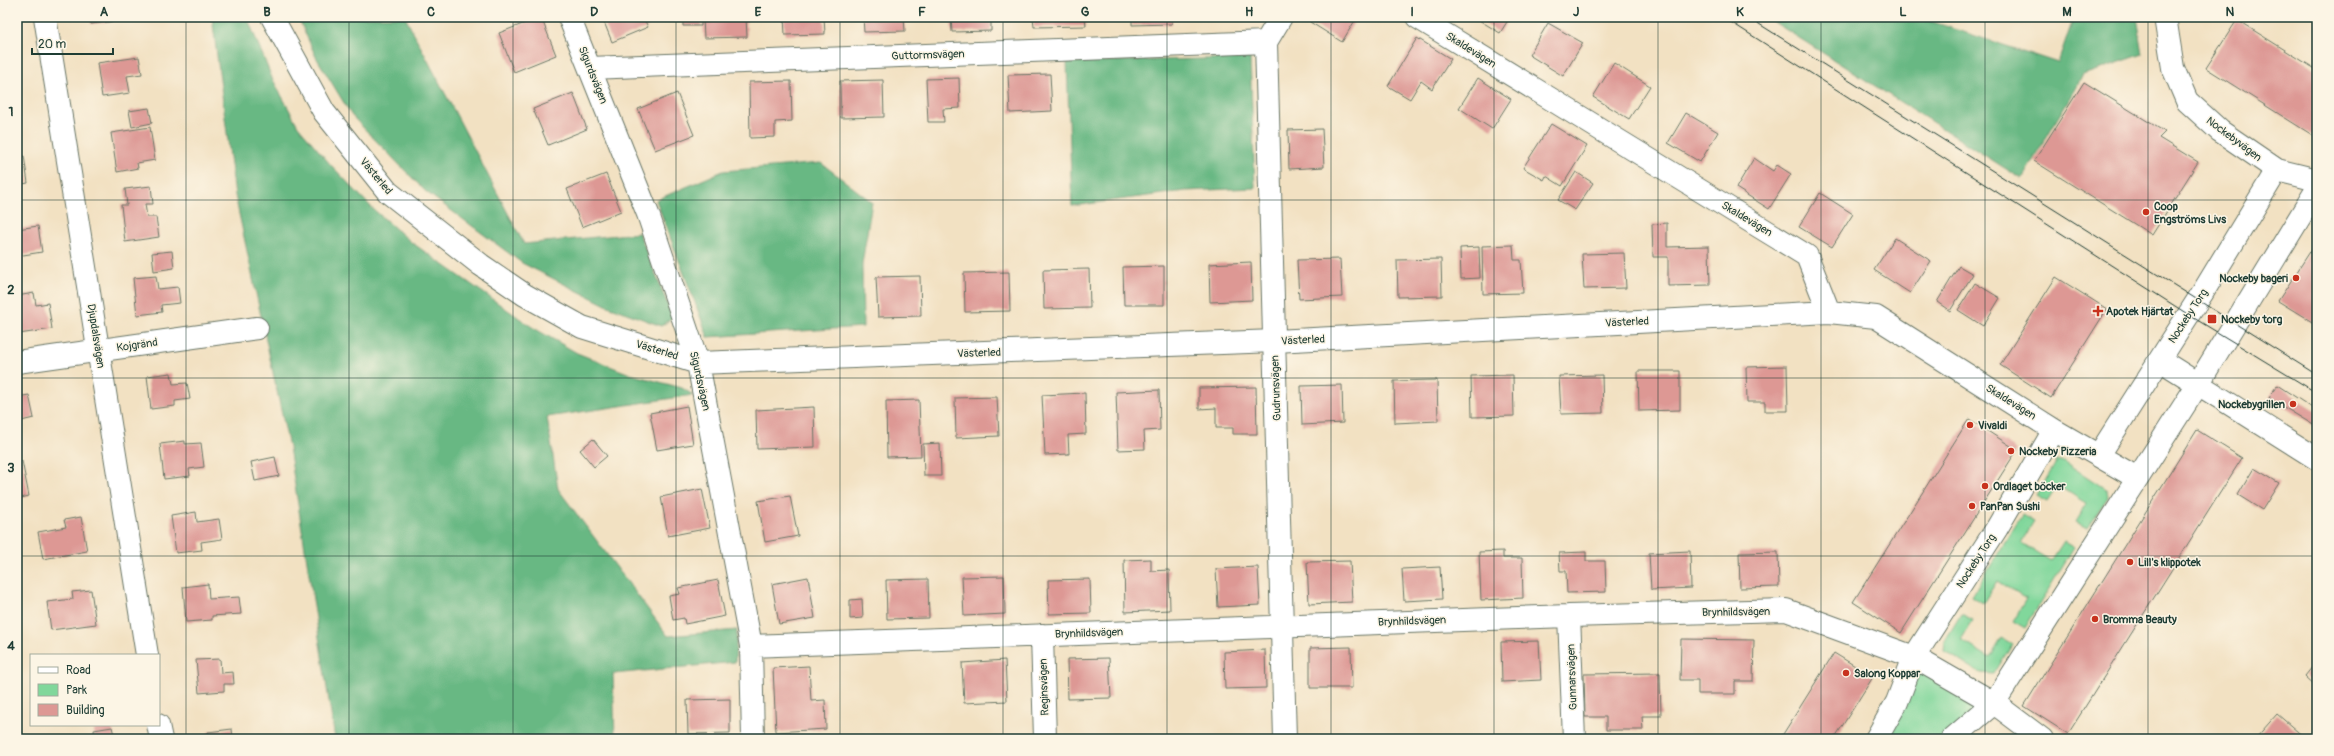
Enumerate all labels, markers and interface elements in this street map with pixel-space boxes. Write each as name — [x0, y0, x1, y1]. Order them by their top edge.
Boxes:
text: A — [100, 4, 109, 20]
text: B — [263, 4, 271, 20]
text: C — [427, 4, 435, 20]
text: D — [590, 4, 598, 20]
text: E — [755, 4, 762, 20]
text: F — [918, 4, 926, 20]
text: G — [1081, 4, 1090, 20]
text: H — [1245, 4, 1253, 20]
text: I — [1410, 4, 1414, 20]
text: J — [1573, 4, 1579, 20]
text: K — [1736, 4, 1744, 20]
text: L — [1899, 4, 1907, 20]
text: M — [2062, 4, 2072, 20]
text: N — [2226, 4, 2235, 20]
street label: Skaldevägen — [1443, 29, 1499, 71]
scale bar — [32, 30, 113, 56]
text: 20 m — [38, 37, 67, 52]
street label: Sigurdsvägen — [576, 44, 610, 106]
street label: Guttormsvägen — [891, 47, 965, 63]
text: 1 — [8, 104, 14, 120]
street label: Nockebyvägen — [2204, 114, 2264, 164]
street label: Västerled — [357, 155, 395, 197]
street label: Skaldevägen — [1719, 199, 1775, 239]
place label: Coop Engströms Livs — [2154, 200, 2226, 226]
marker: Coop Engströms Livs — [2141, 207, 2151, 217]
place label: Nockeby bageri — [2219, 272, 2288, 285]
marker: Nockeby bageri — [2291, 273, 2301, 283]
text: 2 — [7, 282, 15, 298]
street label: Nockeby Torg — [2166, 286, 2211, 346]
street label: Djupdalsvägen — [84, 303, 108, 369]
place label: Apotek Hjärtat — [2106, 305, 2174, 318]
marker: Apotek Hjärtat — [2093, 306, 2103, 316]
marker: Nockeby torg — [2206, 313, 2218, 325]
place label: Nockeby torg — [2221, 313, 2283, 326]
street label: Västerled — [1605, 314, 1649, 330]
street label: Västerled — [1281, 332, 1325, 348]
street label: Kojgränd — [116, 336, 158, 354]
street label: Västerled — [634, 337, 680, 363]
street label: Västerled — [957, 346, 1001, 360]
street label: Sigurdsvägen — [687, 350, 713, 412]
street label: Gudrunsvägen — [1268, 355, 1284, 421]
street label: Skaldevägen — [1983, 381, 2039, 423]
place label: Nockebygrillen — [2218, 398, 2285, 411]
marker: Nockebygrillen — [2288, 399, 2298, 409]
place label: Vivaldi — [1978, 419, 2007, 432]
marker: Vivaldi — [1965, 420, 1975, 430]
place label: Nockeby Pizzeria — [2019, 445, 2096, 458]
marker: Nockeby Pizzeria — [2006, 446, 2016, 456]
text: 3 — [7, 460, 15, 476]
place label: Ordlaget böcker — [1993, 480, 2067, 493]
marker: Ordlaget böcker — [1980, 481, 1990, 491]
place label: PanPan Sushi — [1980, 500, 2040, 513]
marker: PanPan Sushi — [1967, 501, 1977, 511]
street label: Nockeby Torg — [1954, 531, 1999, 591]
place label: Lill's klippotek — [2138, 556, 2201, 569]
marker: Lill's klippotek — [2125, 557, 2135, 567]
street label: Brynhildsvägen — [1702, 605, 1770, 619]
street label: Brynhildsvägen — [1378, 613, 1446, 629]
place label: Bromma Beauty — [2103, 613, 2177, 626]
marker: Bromma Beauty — [2090, 614, 2100, 624]
street label: Brynhildsvägen — [1055, 625, 1123, 641]
text: 4 — [7, 638, 15, 654]
street label: Gunnarsvägen — [1564, 644, 1580, 710]
legend — [30, 654, 160, 726]
street label: Reginsvägen — [1037, 658, 1051, 716]
text: Road — [66, 663, 91, 678]
place label: Salong Koppar — [1854, 667, 1921, 680]
marker: Salong Koppar — [1841, 668, 1851, 678]
text: Park — [66, 683, 87, 698]
text: Building — [66, 703, 105, 718]

